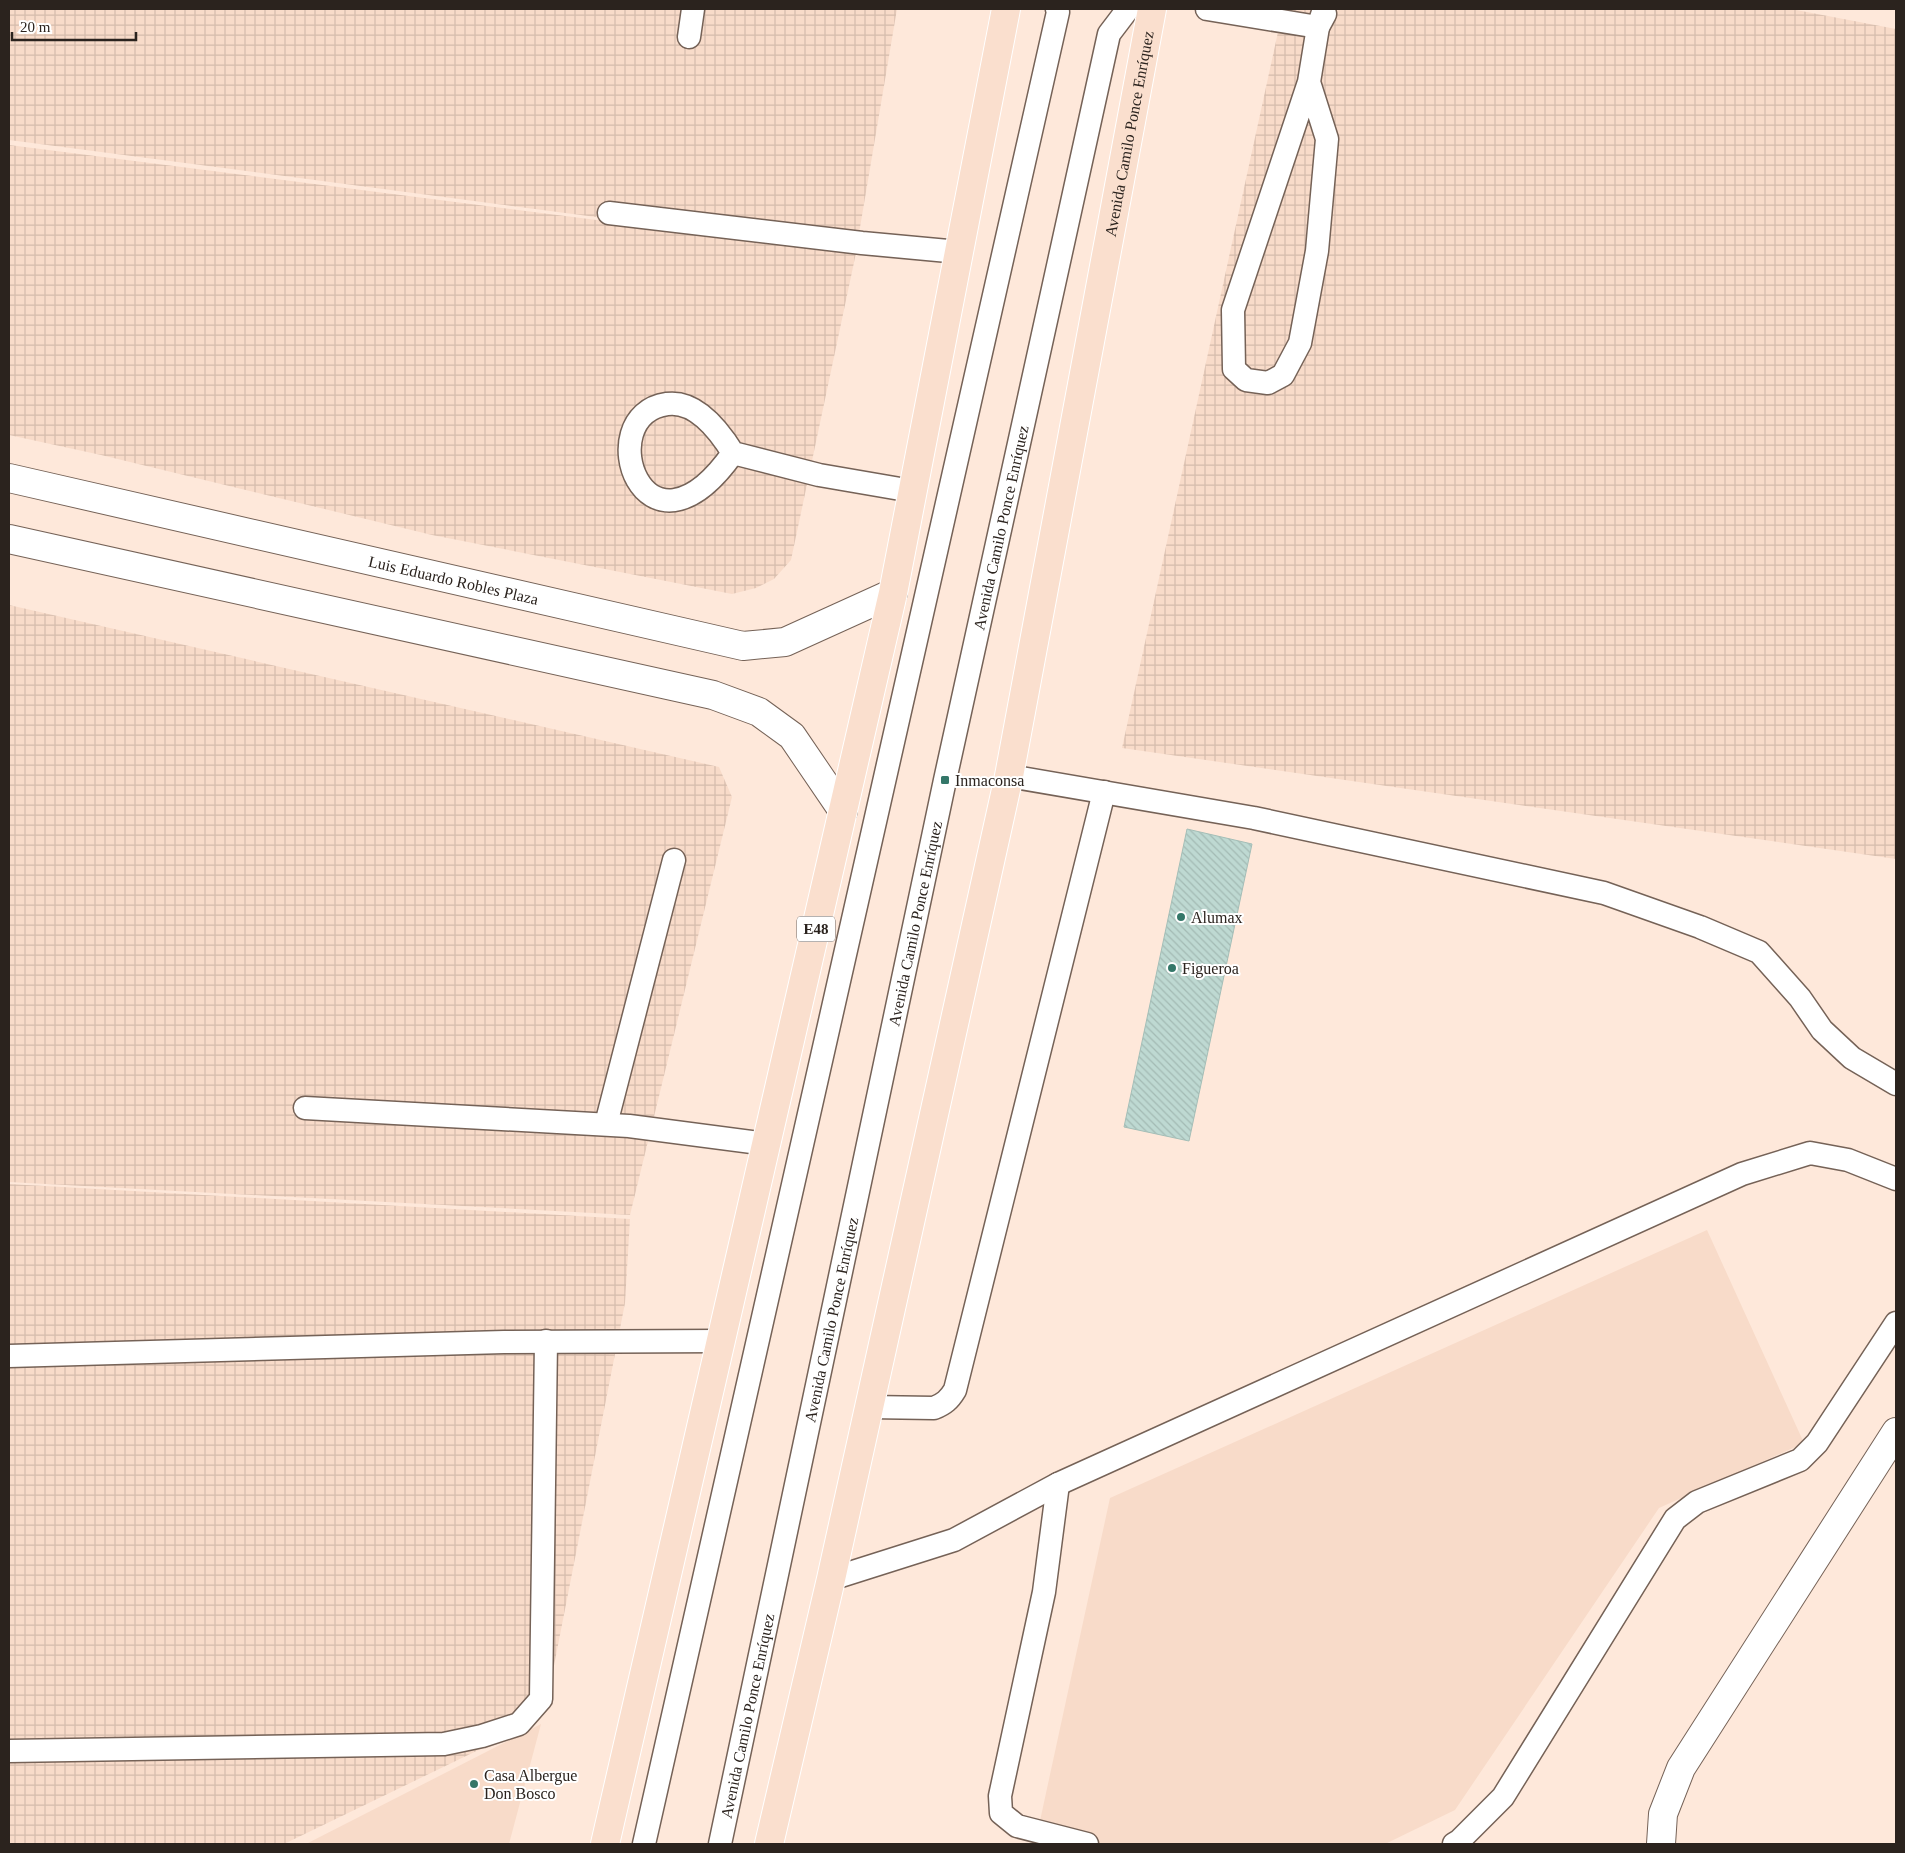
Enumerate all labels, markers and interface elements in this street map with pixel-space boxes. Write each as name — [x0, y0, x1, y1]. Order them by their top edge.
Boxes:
scale bar — [12, 10, 136, 42]
text: 20 m — [20, 19, 51, 35]
street label: Avenida Camilo Ponce Enríquez — [1102, 29, 1157, 238]
street label: Avenida Camilo Ponce Enríquez — [970, 424, 1032, 632]
street label: Luis Eduardo Robles Plaza — [367, 553, 540, 608]
place label: Inmaconsa — [955, 772, 1024, 789]
marker: Inmaconsa — [939, 774, 951, 786]
street label: Avenida Camilo Ponce Enríquez — [885, 819, 945, 1028]
place label: Alumax — [1191, 909, 1243, 926]
marker: Alumax — [1175, 911, 1187, 923]
road number: E48 — [797, 916, 835, 942]
place label: Figueroa — [1182, 960, 1239, 978]
marker: Figueroa — [1166, 962, 1178, 974]
street label: Avenida Camilo Ponce Enríquez — [801, 1216, 861, 1424]
street label: Avenida Camilo Ponce Enríquez — [718, 1612, 778, 1820]
place label: Casa Albergue Don Bosco — [484, 1767, 577, 1802]
marker: Casa Albergue Don Bosco — [468, 1778, 480, 1790]

